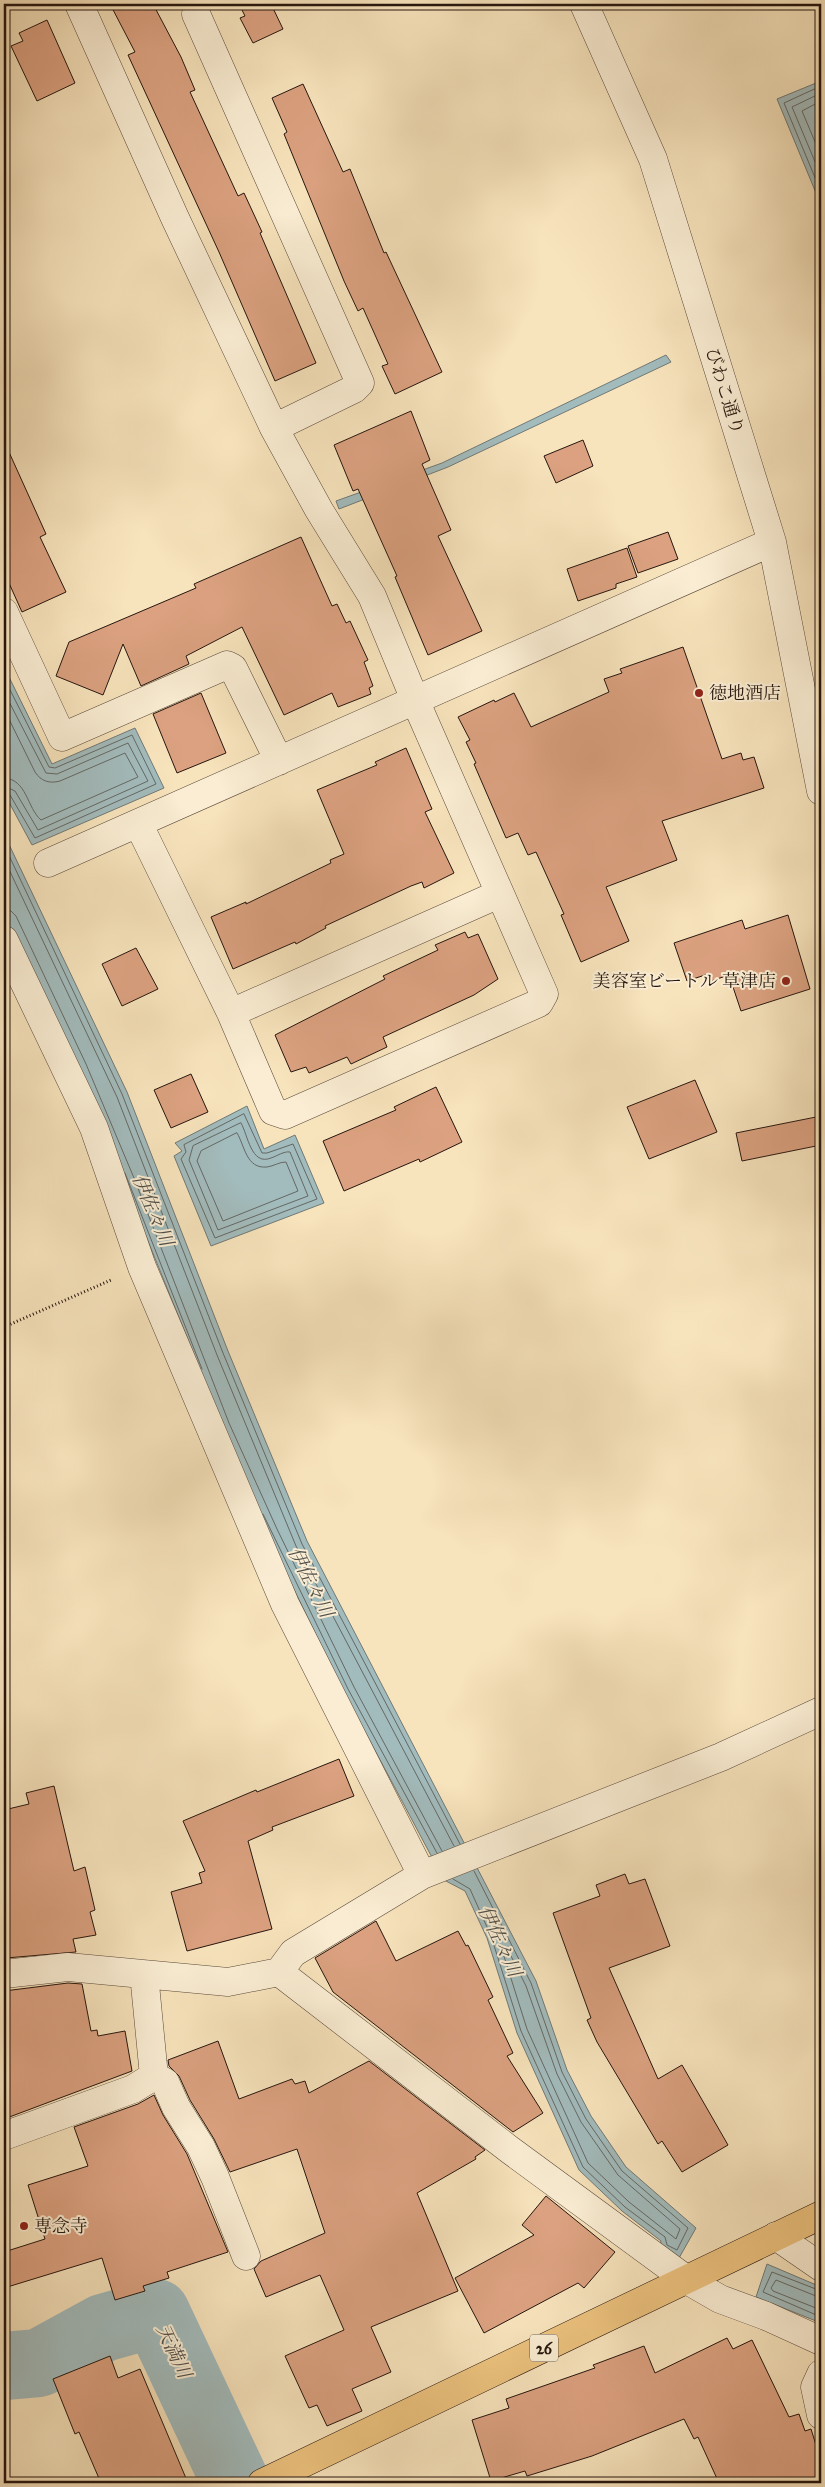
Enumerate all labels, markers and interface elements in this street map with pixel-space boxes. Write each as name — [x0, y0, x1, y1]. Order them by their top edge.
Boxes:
street label: びわこ通り — [701, 345, 749, 437]
place label: 徳地酒店 — [709, 682, 781, 704]
marker: 徳地酒店 — [693, 687, 705, 699]
place label: 美容室ビートル 草津店 — [593, 970, 776, 992]
marker: 美容室ビートル 草津店 — [780, 975, 792, 987]
water label: 伊佐々川 — [128, 1171, 179, 1251]
water label: 伊佐々川 — [283, 1543, 339, 1623]
water label: 伊佐々川 — [474, 1902, 527, 1982]
place label: 専念寺 — [34, 2215, 88, 2237]
marker: 専念寺 — [18, 2220, 30, 2232]
water label: 天満川 — [152, 2320, 197, 2383]
road number: 26 — [530, 2334, 558, 2362]

